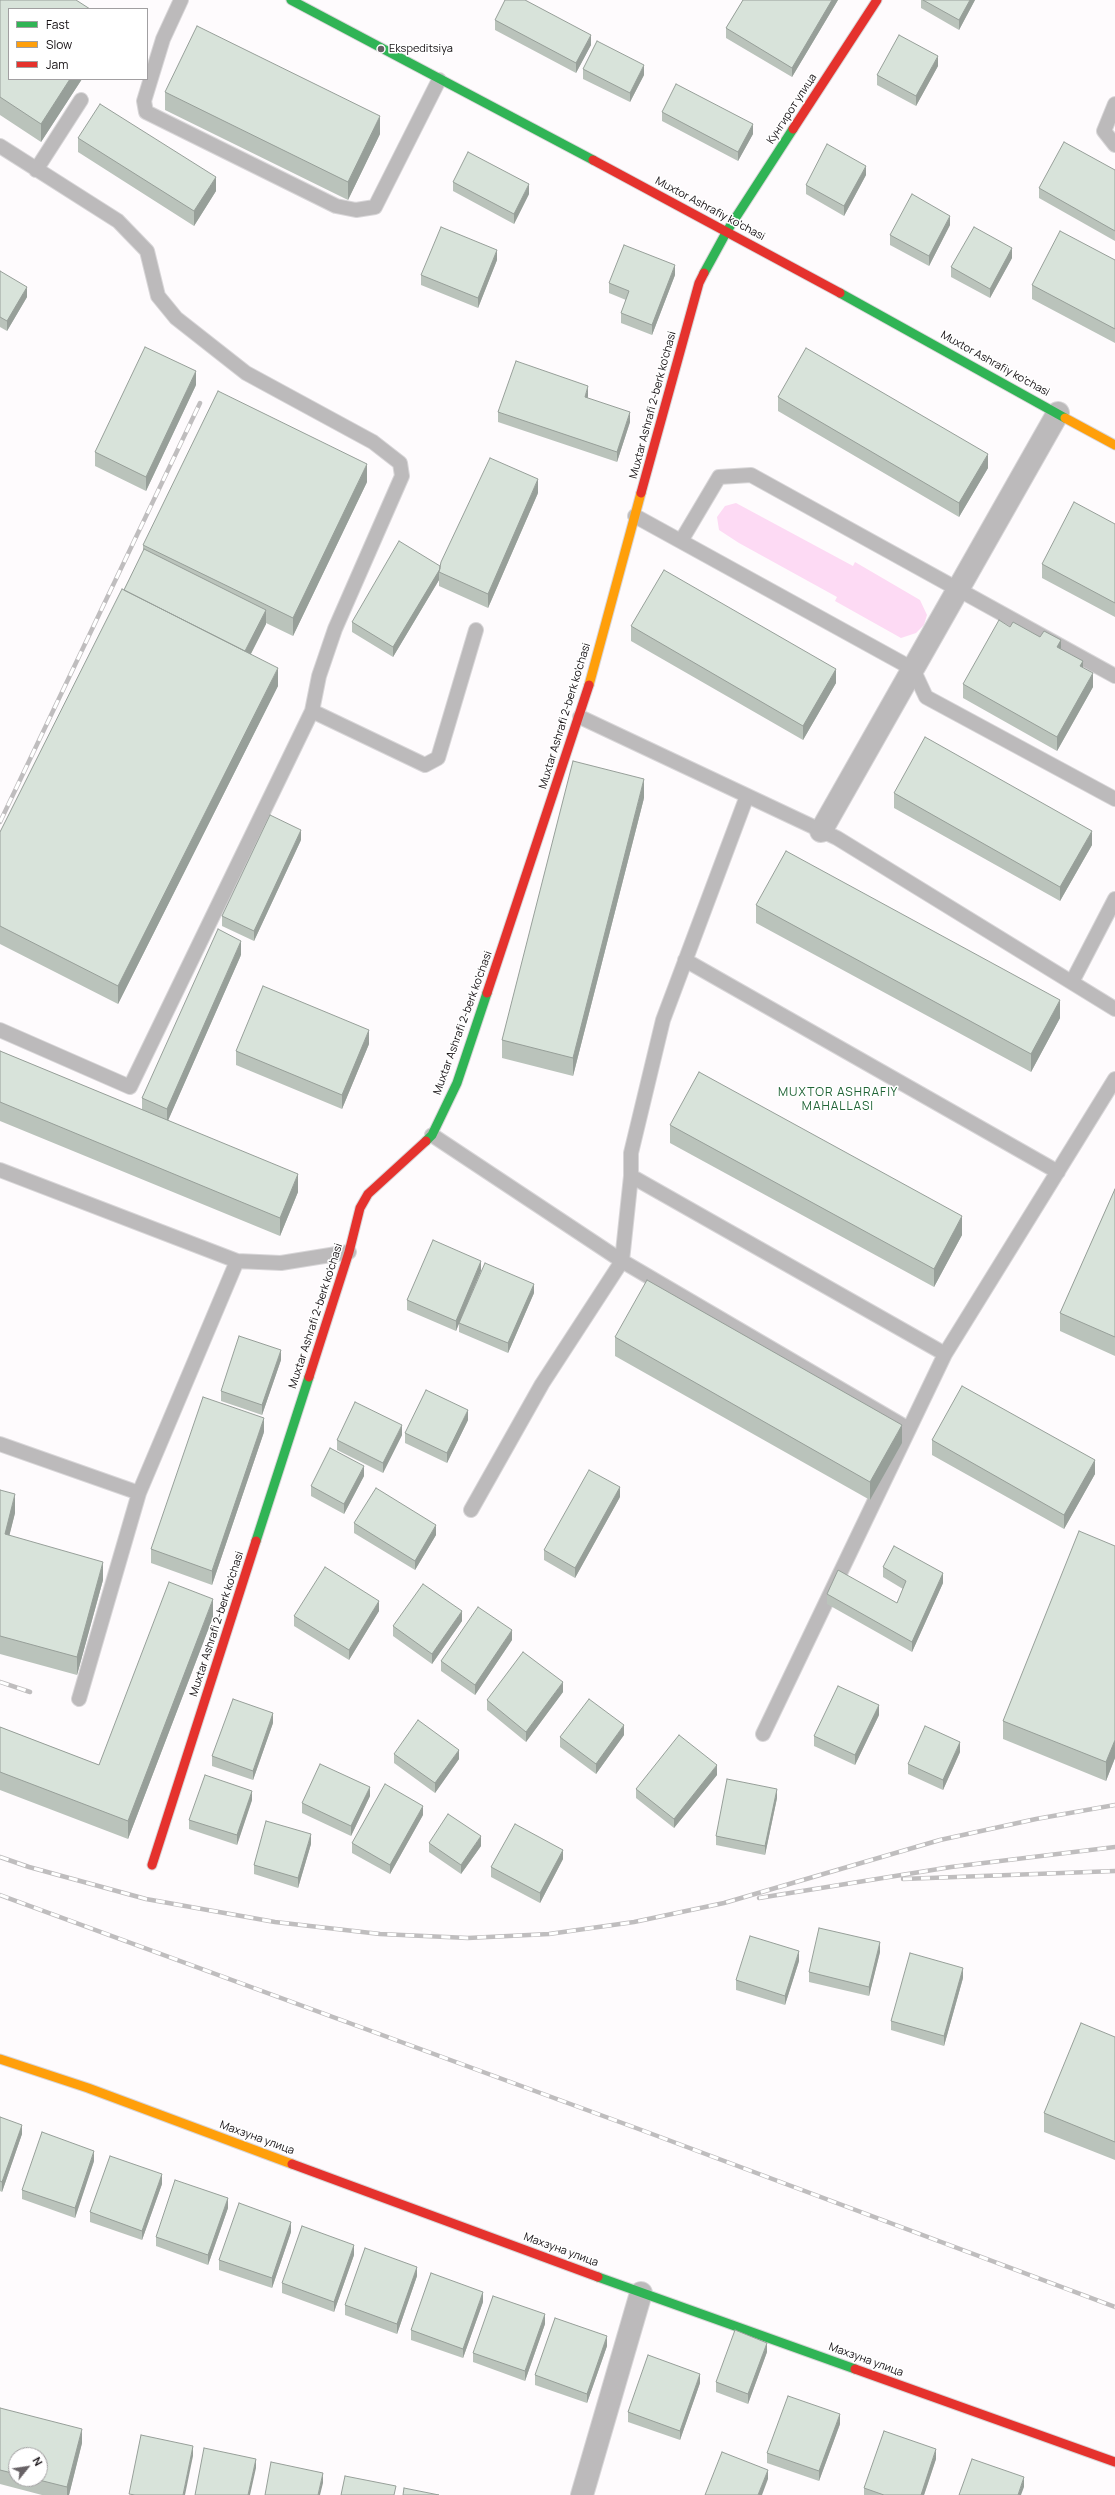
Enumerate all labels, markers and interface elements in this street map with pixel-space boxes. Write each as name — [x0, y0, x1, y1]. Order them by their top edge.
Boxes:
legend — [8, 8, 148, 80]
text: Fast — [46, 16, 70, 33]
text: Slow — [46, 36, 72, 53]
place label: Ekspeditsiya — [389, 42, 453, 56]
marker: Ekspeditsiya — [376, 44, 386, 54]
text: Jam — [46, 56, 68, 73]
street label: Кунгирот улица — [764, 71, 820, 147]
street label: Muxtor Ashrafiy ko'chasi — [653, 174, 767, 244]
street label: Muxtor Ashrafiy ko'chasi — [938, 329, 1052, 399]
street label: Muxtar Ashrafi 2-berk ko'chasi — [627, 330, 679, 480]
street label: Muxtar Ashrafi 2-berk ko'chasi — [536, 641, 594, 791]
street label: Muxtar Ashrafi 2-berk ko'chasi — [431, 949, 495, 1097]
district label: MUXTOR ASHRAFIY MAHALLASI — [778, 1086, 898, 1114]
street label: Muxtar Ashrafi 2-berk ko'chasi — [286, 1242, 346, 1390]
street label: Muxtar Ashrafi 2-berk ko'chasi — [187, 1550, 247, 1698]
street label: Махзуна улица — [218, 2118, 296, 2158]
street label: Махзуна улица — [522, 2230, 600, 2270]
street label: Махзуна улица — [827, 2340, 905, 2380]
north arrow — [8, 2447, 48, 2487]
text: N — [29, 2454, 46, 2468]

